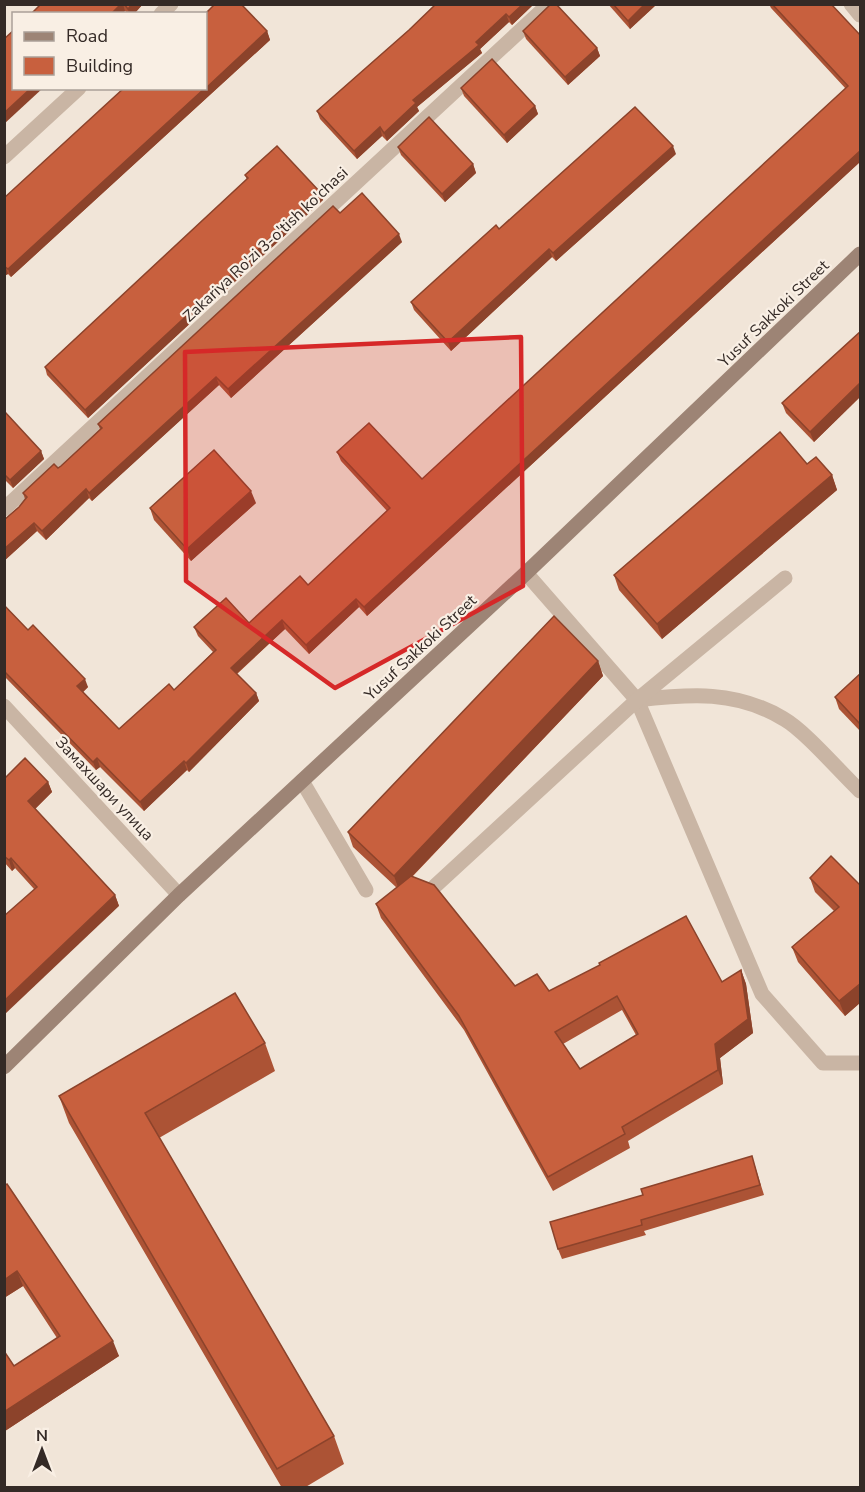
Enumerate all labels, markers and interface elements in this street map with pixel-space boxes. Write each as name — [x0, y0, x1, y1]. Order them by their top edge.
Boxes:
legend — [12, 12, 207, 90]
text: Road — [66, 24, 108, 48]
text: Building — [66, 54, 133, 78]
street label: Zakariya Ro'zi 3-o'tish ko'chasi — [178, 162, 353, 327]
street label: Yusuf Sakkoki Street — [713, 255, 834, 373]
street label: Yusuf Sakkoki Street — [359, 590, 482, 706]
street label: Замахшари улица — [50, 732, 159, 846]
north arrow — [12, 1420, 72, 1480]
text: N — [36, 1425, 48, 1447]

